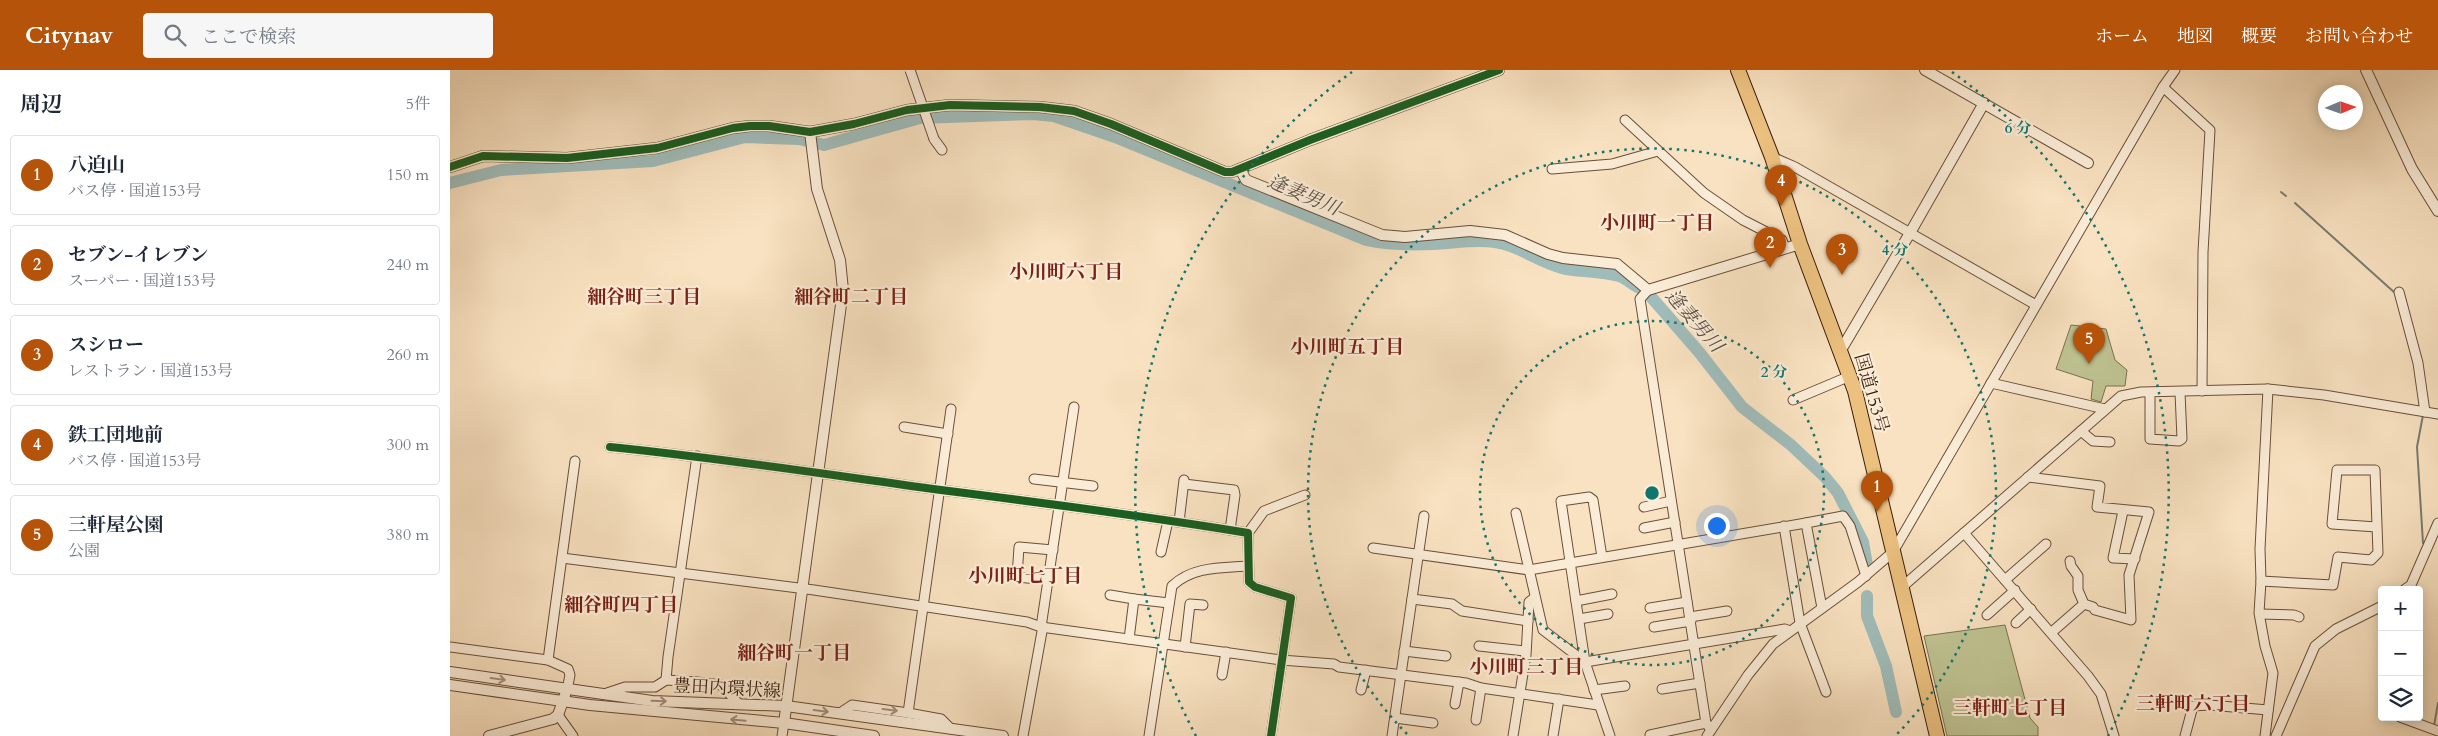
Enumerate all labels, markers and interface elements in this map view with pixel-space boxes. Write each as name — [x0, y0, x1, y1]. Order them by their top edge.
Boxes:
search box — [143, 13, 493, 58]
text: Citynav — [25, 19, 113, 52]
icon: search — [161, 21, 189, 49]
text: ここで検索 — [201, 24, 296, 50]
text: ホーム — [2095, 24, 2149, 49]
text: 地図 — [2177, 24, 2213, 49]
text: 概要 — [2241, 24, 2277, 49]
text: お問い合わせ — [2305, 24, 2413, 49]
north arrow — [2318, 85, 2363, 130]
text: 周辺 — [20, 90, 62, 119]
text: 5件 — [406, 93, 430, 115]
text: 6 分 — [2005, 118, 2031, 138]
text: 八迫山 — [68, 152, 125, 178]
text: 1 — [33, 164, 41, 186]
text: 150 m — [387, 164, 429, 186]
pin: 4 — [1765, 165, 1797, 206]
water label: 逢妻男川 — [1264, 168, 1346, 223]
text: バス停 · 国道153号 — [68, 180, 201, 202]
district label: 小川町一丁目 — [1600, 210, 1714, 236]
pin: 2 — [1754, 227, 1786, 268]
pin: 3 — [1826, 234, 1858, 275]
text: 4 分 — [1882, 240, 1908, 260]
text: セブン-イレブン — [68, 242, 209, 268]
text: 2 — [33, 254, 41, 276]
text: 240 m — [387, 254, 429, 276]
district label: 小川町六丁目 — [1009, 259, 1123, 285]
text: スーパー · 国道153号 — [68, 270, 216, 292]
water label: 逢妻男川 — [1659, 283, 1730, 359]
district label: 細谷町三丁目 — [587, 284, 701, 310]
district label: 細谷町二丁目 — [794, 284, 908, 310]
pin: 5 — [2073, 323, 2105, 364]
text: スシロー — [68, 332, 144, 358]
district label: 小川町五丁目 — [1290, 334, 1404, 360]
text: 3 — [33, 344, 41, 366]
text: 260 m — [387, 344, 429, 366]
street label: 国道153号 — [1848, 350, 1895, 436]
text: レストラン · 国道153号 — [68, 360, 233, 382]
text: 2 分 — [1761, 362, 1787, 382]
text: 鉄工団地前 — [68, 422, 163, 448]
text: 4 — [33, 434, 41, 456]
text: 300 m — [387, 434, 429, 456]
text: バス停 · 国道153号 — [68, 450, 201, 472]
pin: 1 — [1861, 471, 1893, 512]
centre of rings — [1643, 484, 1661, 502]
text: 三軒屋公園 — [68, 512, 163, 538]
your location — [1704, 513, 1730, 539]
text: 5 — [33, 524, 41, 546]
text: 380 m — [387, 524, 429, 546]
text: 公園 — [68, 540, 100, 562]
district label: 小川町七丁目 — [968, 563, 1082, 589]
map controls — [2378, 586, 2423, 721]
button: + — [2378, 586, 2423, 631]
district label: 細谷町四丁目 — [564, 592, 678, 618]
button: − — [2378, 631, 2423, 676]
district label: 細谷町一丁目 — [737, 640, 851, 666]
district label: 小川町三丁目 — [1469, 654, 1583, 680]
street label: 豊田内環状線 — [672, 673, 782, 704]
one-way arrow — [490, 675, 506, 685]
button: layers — [2378, 676, 2423, 721]
district label: 三軒町六丁目 — [2136, 691, 2250, 717]
district label: 三軒町七丁目 — [1953, 695, 2067, 721]
one-way arrow — [650, 696, 667, 706]
one-way arrow — [882, 705, 898, 715]
one-way arrow — [813, 706, 829, 716]
one-way arrow — [731, 715, 747, 724]

